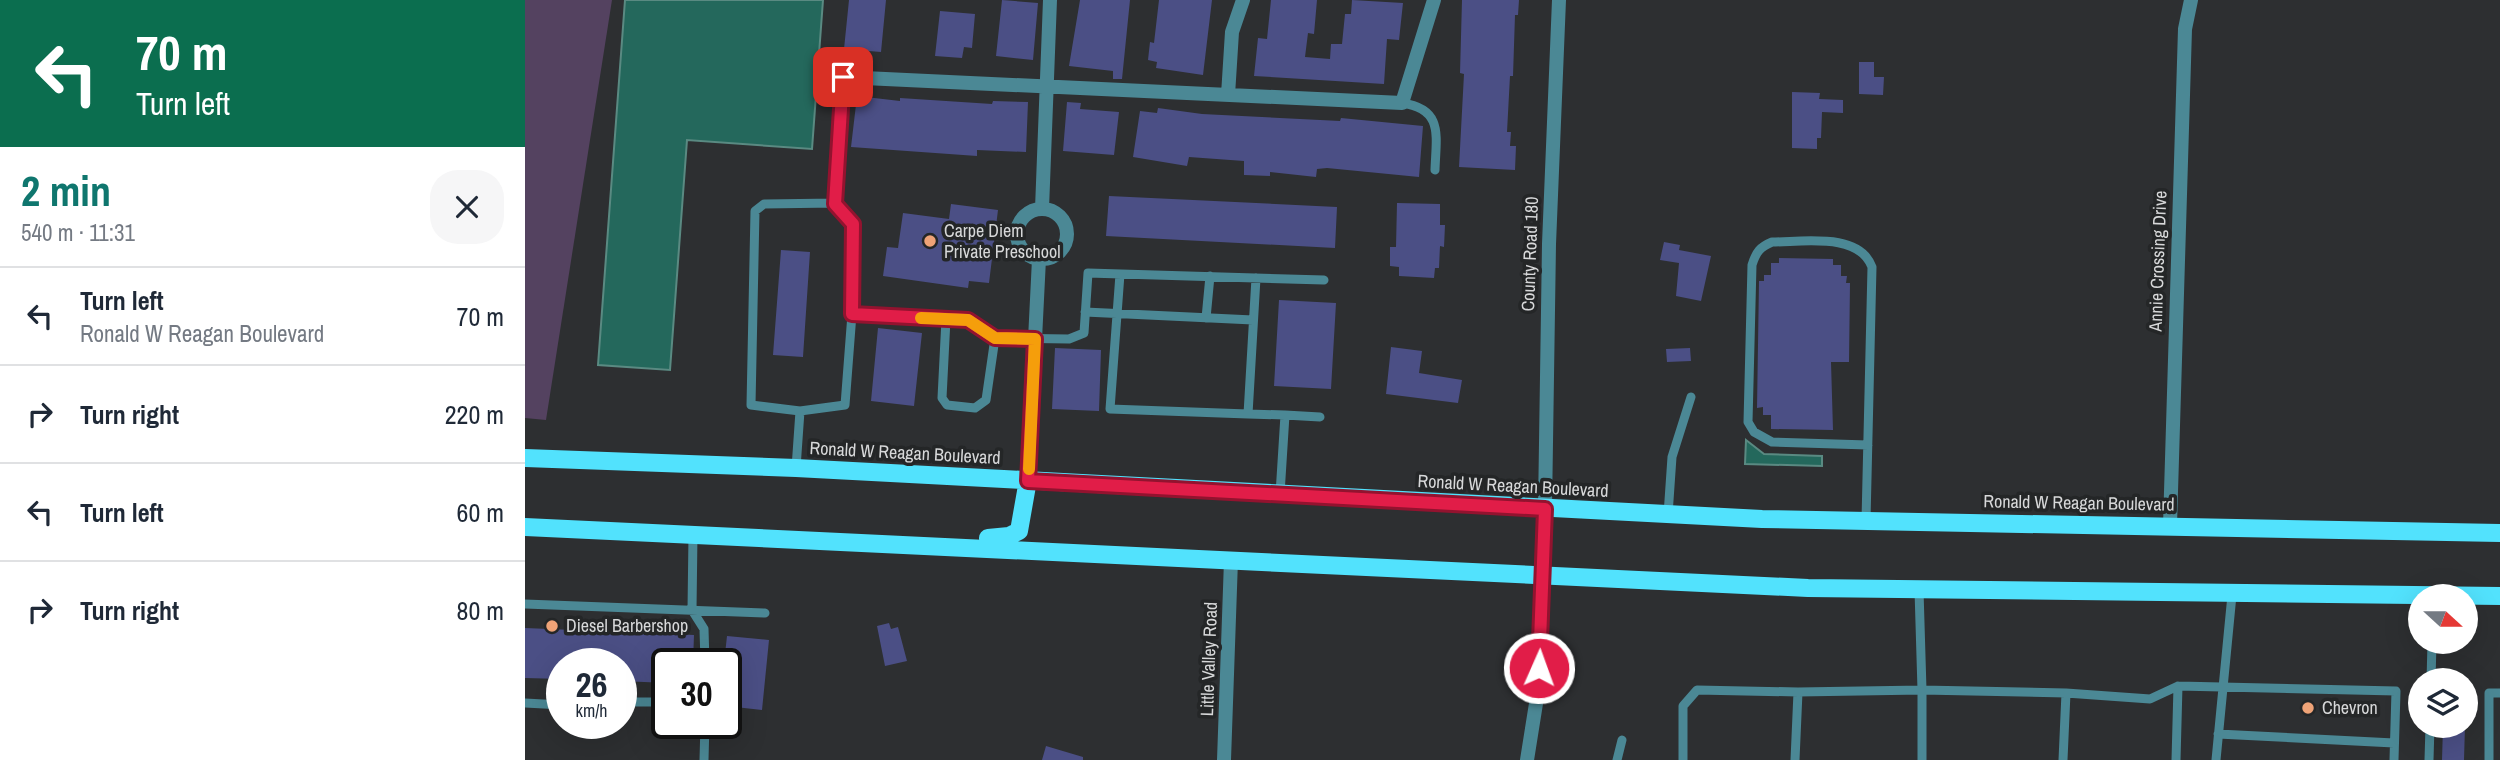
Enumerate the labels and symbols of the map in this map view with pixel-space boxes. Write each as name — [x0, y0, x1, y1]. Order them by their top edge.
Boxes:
pin — [813, 47, 873, 107]
street label: Annie Crossing Drive — [2143, 190, 2172, 333]
street label: County Road 180 — [1515, 196, 1544, 312]
place label: Carpe Diem Private Preschool — [944, 218, 1061, 264]
marker: Carpe Diem Private Preschool — [922, 233, 938, 249]
street label: Ronald W Reagan Boulevard — [809, 435, 1001, 470]
street label: Ronald W Reagan Boulevard — [1417, 468, 1609, 503]
street label: Ronald W Reagan Boulevard — [1983, 488, 2175, 517]
north arrow — [2408, 584, 2478, 654]
street label: Little Valley Road — [1194, 601, 1223, 717]
place label: Diesel Barbershop — [566, 613, 688, 638]
marker: Diesel Barbershop — [544, 618, 560, 634]
position arrow — [1502, 631, 1576, 705]
speed limit sign: 30 — [651, 648, 742, 739]
place label: Chevron — [2322, 695, 2378, 720]
marker: Chevron — [2300, 700, 2316, 716]

